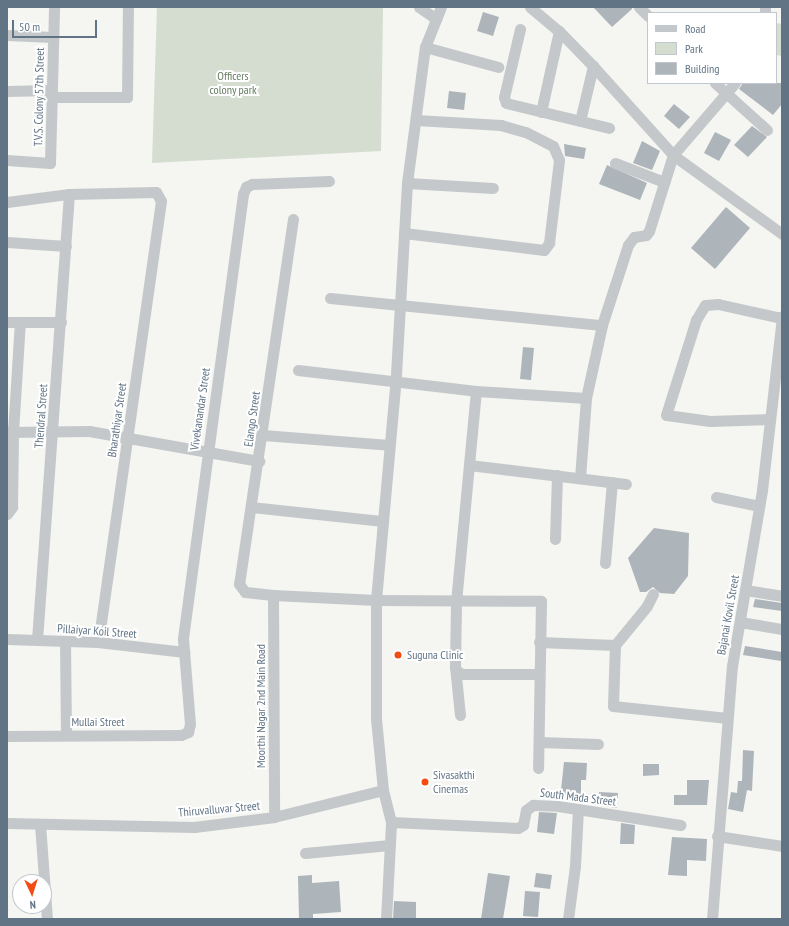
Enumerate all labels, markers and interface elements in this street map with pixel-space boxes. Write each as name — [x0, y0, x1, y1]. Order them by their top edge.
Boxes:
scale bar — [14, 12, 99, 38]
legend — [647, 12, 777, 84]
text: 50 m — [19, 19, 40, 34]
text: Road — [685, 21, 705, 36]
text: Park — [685, 41, 703, 56]
street label: T.V.S. Colony 57th Street — [31, 47, 47, 147]
text: Building — [685, 61, 720, 76]
park label: Officers colony park — [209, 69, 257, 97]
street label: Vivekanandar Street — [187, 367, 213, 451]
street label: Bharathiyar Street — [105, 382, 129, 458]
street label: Thendral Street — [32, 383, 50, 449]
street label: Elango Street — [241, 390, 263, 448]
street label: Bajanai Kovil Street — [714, 574, 742, 656]
street label: Pillaiyar Koil Street — [57, 621, 137, 641]
street label: Moorthi Nagar 2nd Main Road — [254, 644, 268, 768]
place label: Suguna Clinic — [407, 648, 463, 662]
marker: Suguna Clinic — [392, 649, 404, 661]
street label: Mullai Street — [71, 715, 125, 729]
place label: Sivasakthi Cinemas — [433, 768, 475, 796]
marker: Sivasakthi Cinemas — [420, 777, 430, 787]
street label: South Mada Street — [539, 785, 617, 809]
street label: Thiruvalluvar Street — [177, 798, 261, 820]
north arrow — [12, 874, 52, 914]
text: N — [29, 898, 36, 912]

